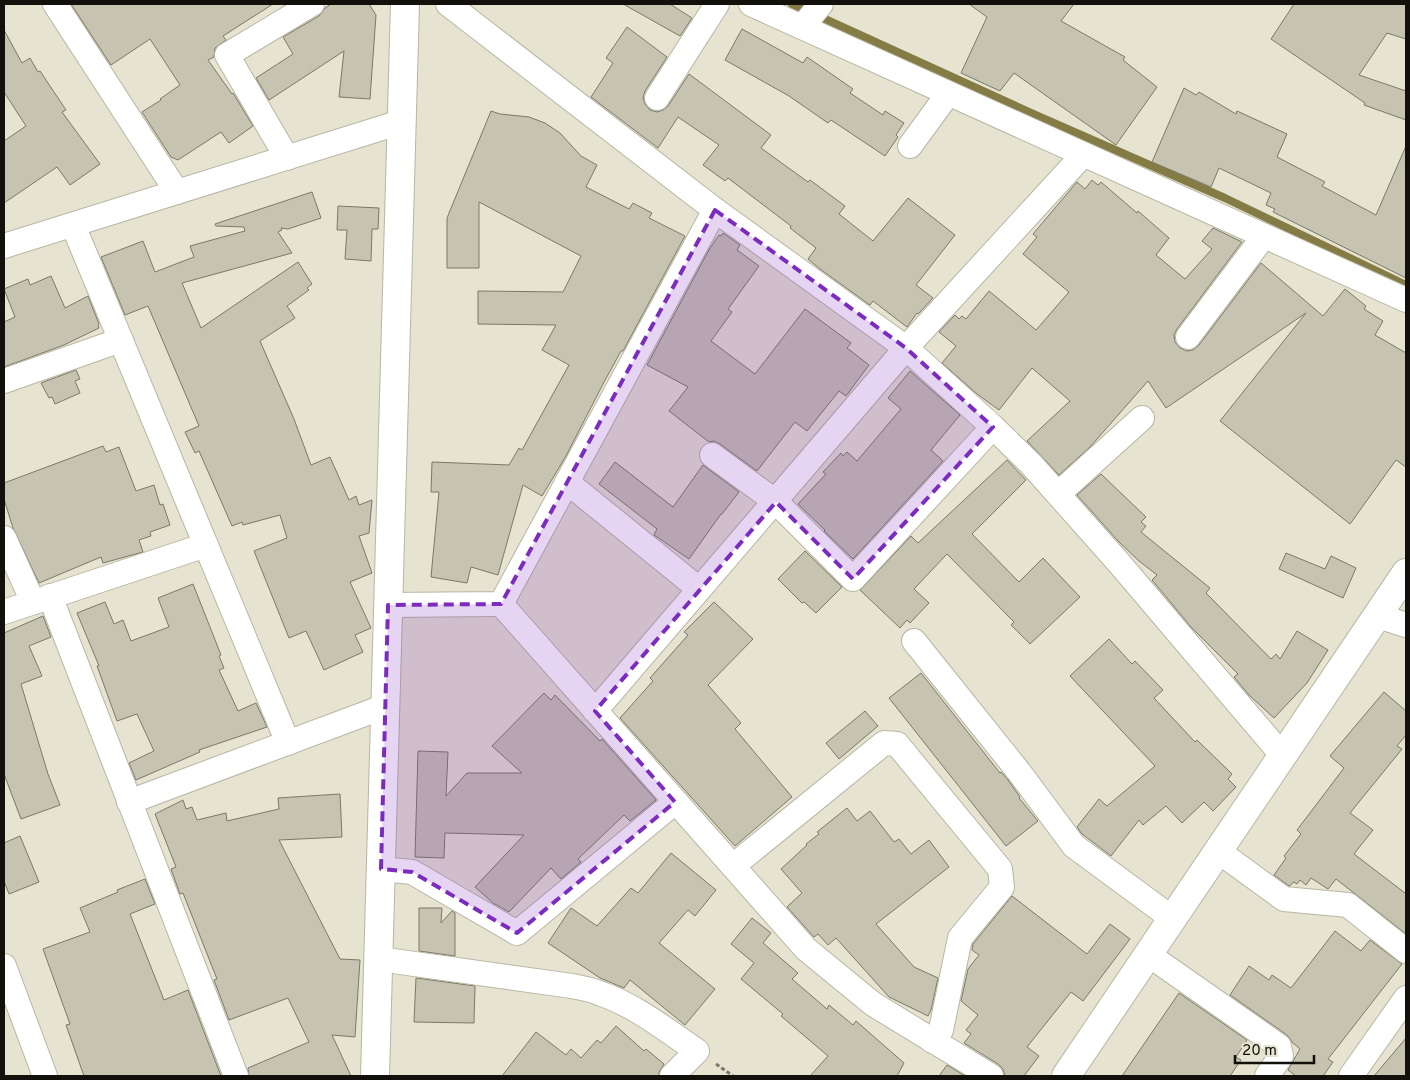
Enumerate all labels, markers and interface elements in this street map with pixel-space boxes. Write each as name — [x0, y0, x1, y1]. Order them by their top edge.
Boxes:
scale bar — [1235, 1032, 1314, 1064]
text: 20 m — [1242, 1042, 1277, 1061]

